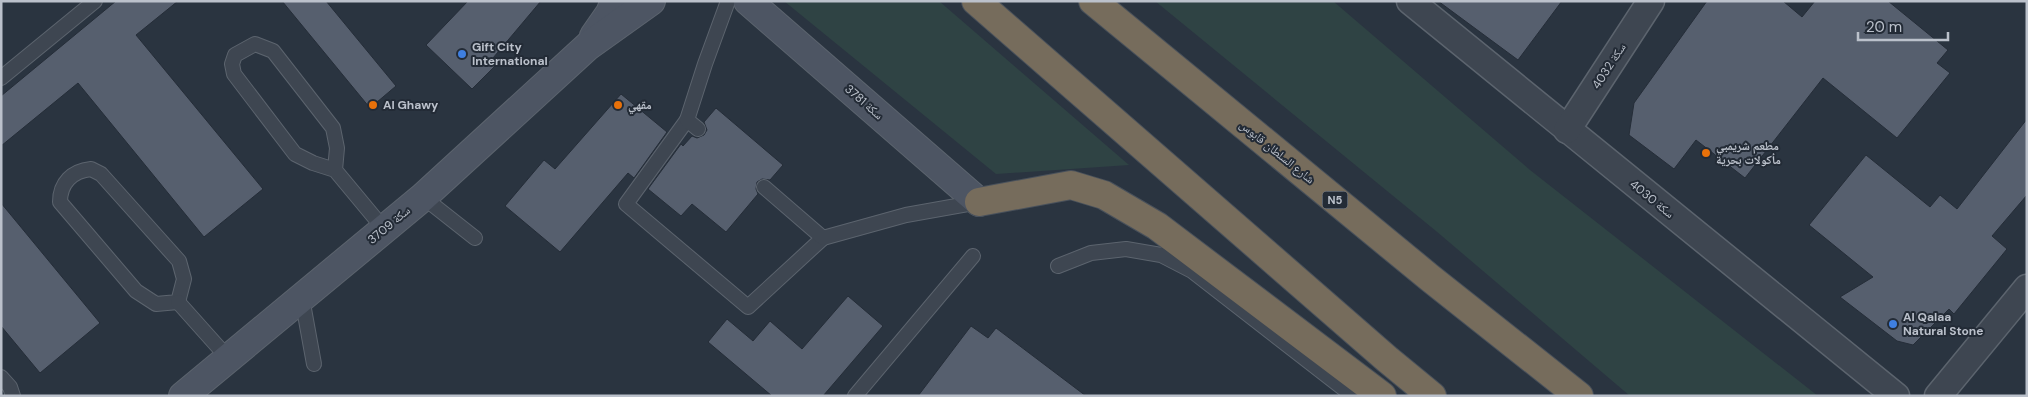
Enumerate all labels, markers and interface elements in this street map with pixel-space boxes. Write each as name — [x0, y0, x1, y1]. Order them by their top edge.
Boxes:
scale bar — [1858, 10, 1948, 42]
text: 20 m — [1866, 17, 1902, 37]
place label: Gift City International — [472, 39, 548, 69]
street label: سكة 4032 — [1588, 40, 1630, 92]
marker: Gift City International — [456, 48, 468, 60]
street label: سكة 3781 — [841, 81, 887, 123]
place label: Al Ghawy — [383, 97, 439, 113]
place label: مقهي — [628, 97, 652, 115]
marker: Al Ghawy — [367, 99, 379, 111]
marker: مقهي — [612, 99, 624, 111]
street label: شارع السلطان قابوس — [1236, 117, 1318, 187]
place label: مطعم شريمبي مأكولات بحرية — [1716, 138, 1781, 168]
marker: مطعم شريمبي مأكولات بحرية — [1700, 147, 1712, 159]
street label: سكة 4030 — [1626, 176, 1678, 222]
road number: N5 — [1322, 192, 1348, 208]
street label: سكة 3709 — [364, 202, 414, 247]
place label: Al Qalaa Natural Stone — [1903, 309, 1984, 339]
marker: Al Qalaa Natural Stone — [1887, 318, 1899, 330]

